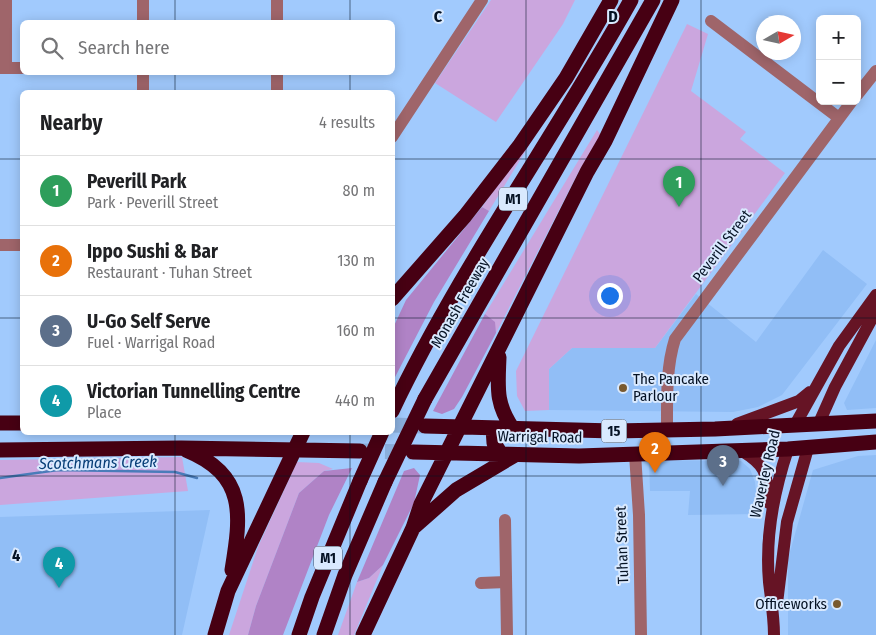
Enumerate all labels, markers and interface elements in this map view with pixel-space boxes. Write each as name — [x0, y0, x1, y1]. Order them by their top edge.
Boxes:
text: C — [434, 7, 443, 26]
text: D — [608, 7, 618, 26]
north arrow — [756, 15, 801, 60]
map controls — [816, 15, 861, 105]
button: + — [816, 15, 861, 60]
search box — [20, 20, 395, 75]
icon: search — [38, 34, 66, 62]
text: Search here — [78, 36, 170, 59]
button: − — [816, 60, 861, 105]
text: Nearby — [40, 110, 102, 136]
text: 4 results — [319, 113, 375, 132]
pin: 1 — [663, 166, 695, 207]
text: Peverill Park — [87, 170, 186, 193]
text: 1 — [53, 181, 59, 200]
text: 80 m — [343, 181, 375, 200]
road number: M1 — [499, 188, 527, 210]
text: Park · Peverill Street — [87, 193, 218, 212]
street label: Peverill Street — [689, 206, 755, 286]
text: Ippo Sushi & Bar — [87, 240, 218, 263]
text: 2 — [52, 251, 60, 270]
text: 130 m — [337, 251, 375, 270]
street label: Monash Freeway — [427, 255, 493, 351]
text: Restaurant · Tuhan Street — [87, 263, 252, 282]
your location — [597, 283, 623, 309]
text: U-Go Self Serve — [87, 310, 210, 333]
text: 3 — [52, 321, 60, 340]
text: 160 m — [336, 321, 375, 340]
text: Fuel · Warrigal Road — [87, 333, 215, 352]
place label: The Pancake Parlour — [633, 370, 709, 405]
text: Victorian Tunnelling Centre — [87, 380, 300, 403]
marker: The Pancake Parlour — [617, 382, 629, 394]
text: 4 — [52, 391, 60, 410]
text: 440 m — [335, 391, 375, 410]
text: Place — [87, 403, 122, 422]
road number: 15 — [602, 420, 626, 442]
street label: Warrigal Road — [497, 427, 583, 447]
street label: Waverley Road — [746, 428, 784, 520]
pin: 2 — [639, 432, 671, 473]
pin: 3 — [707, 445, 739, 486]
water label: Scotchmans Creek — [38, 452, 157, 473]
street label: Tuhan Street — [612, 506, 632, 584]
text: 4 — [12, 546, 20, 565]
road number: M1 — [314, 546, 342, 570]
pin: 4 — [43, 547, 75, 588]
place label: Officeworks — [755, 595, 827, 613]
marker: Officeworks — [831, 598, 843, 610]

